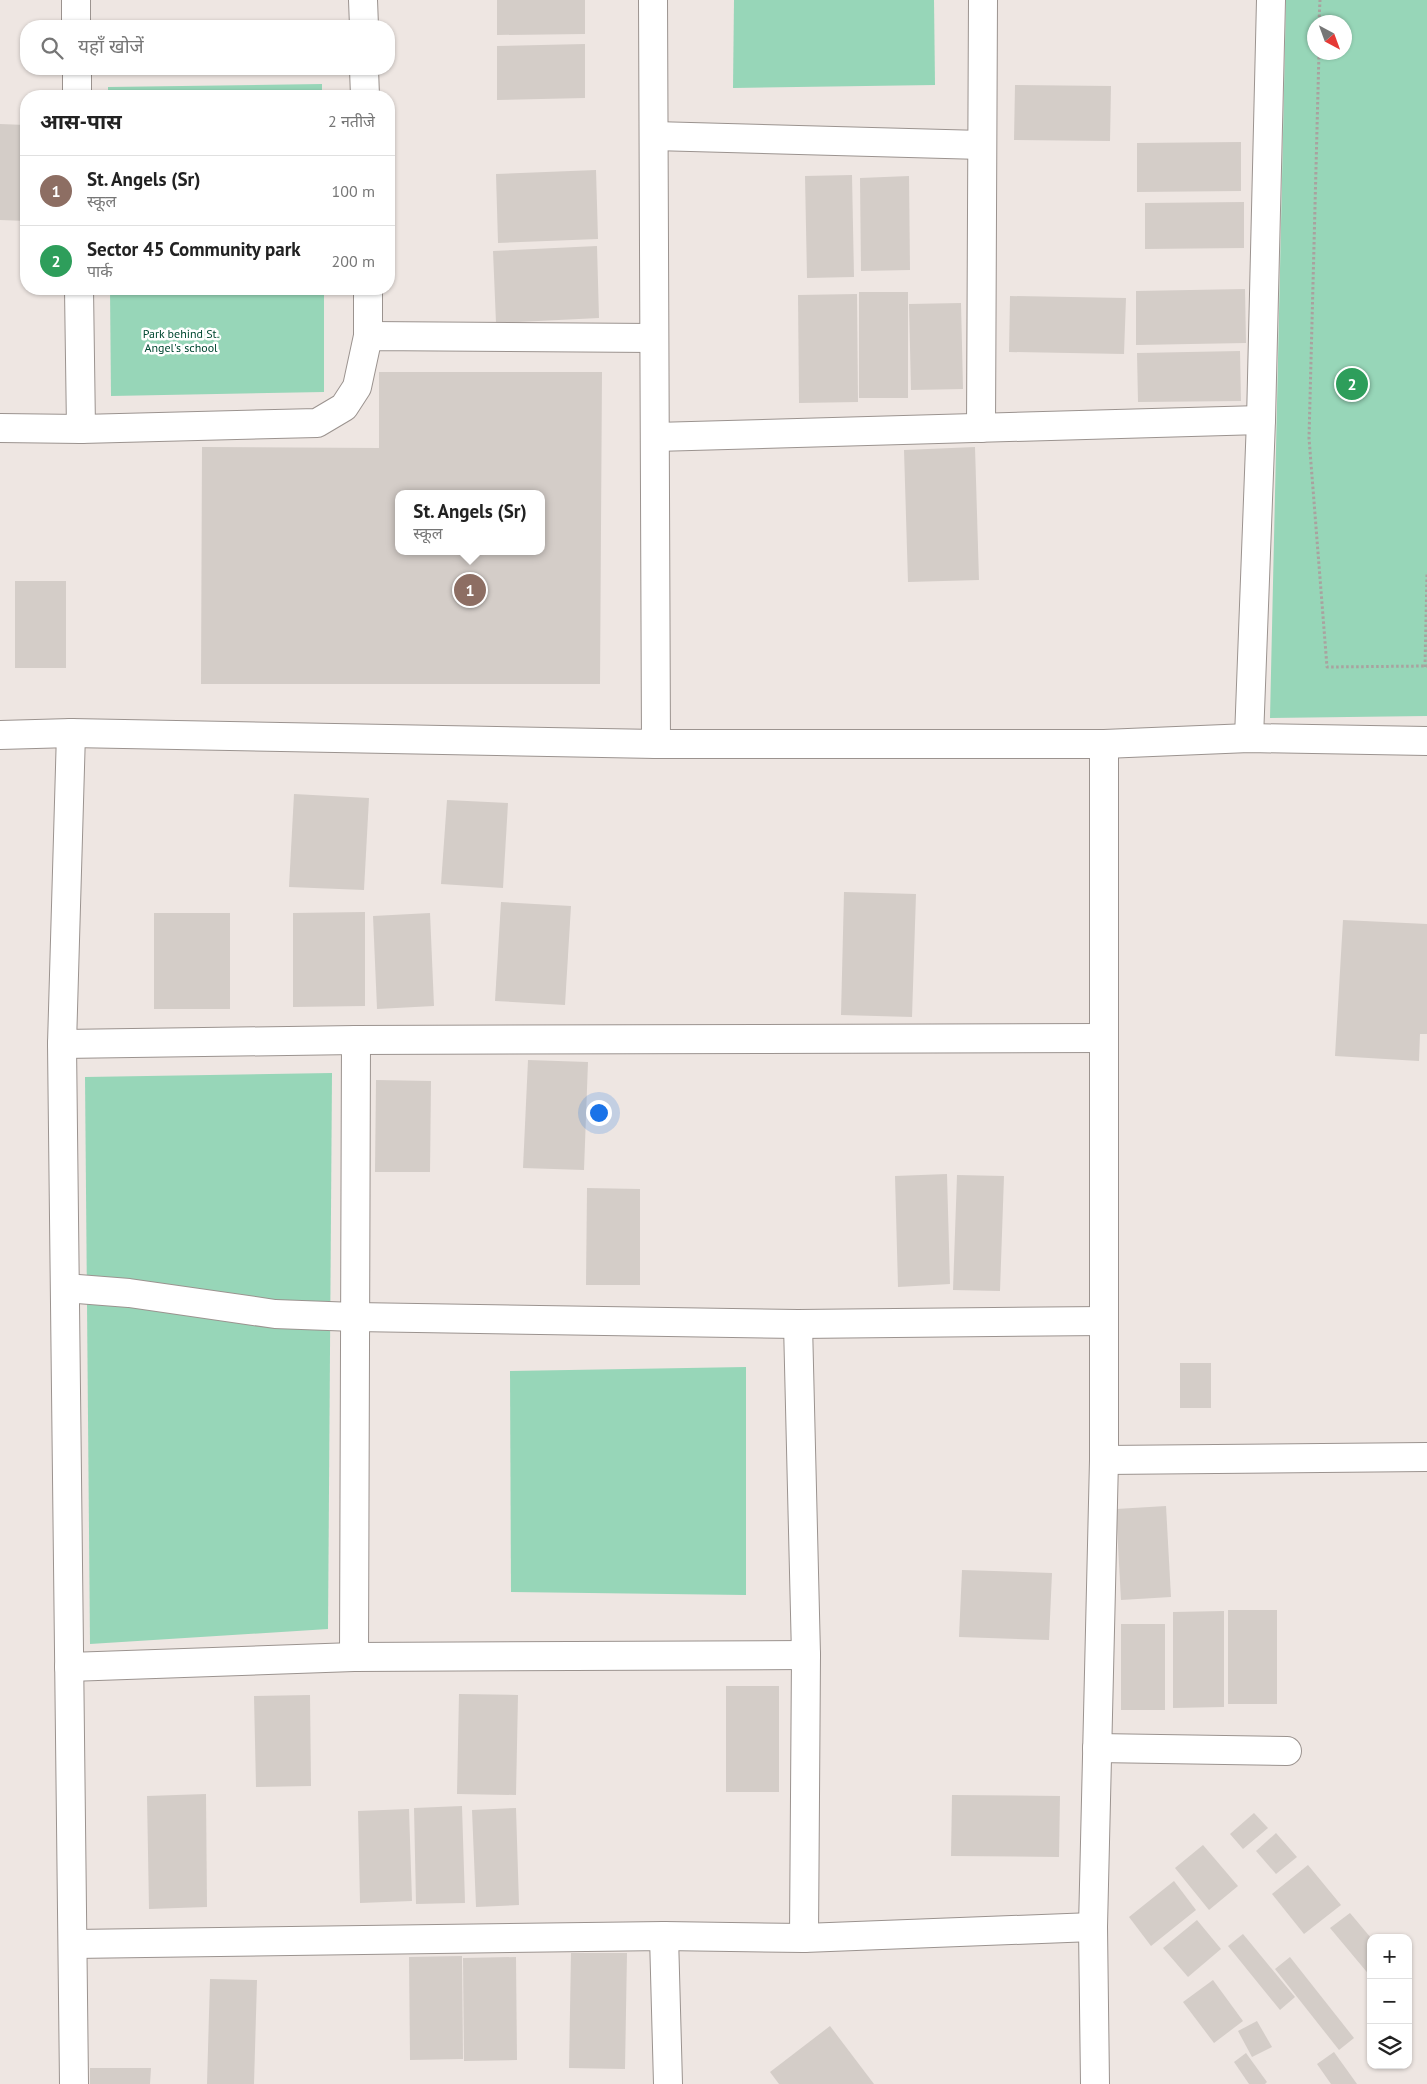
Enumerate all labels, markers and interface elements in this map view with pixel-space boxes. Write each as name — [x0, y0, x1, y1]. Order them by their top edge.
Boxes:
north arrow — [1307, 15, 1352, 60]
search box — [20, 20, 395, 75]
icon: search — [38, 34, 66, 62]
text: यहाँ खोजें — [78, 34, 144, 58]
text: आस-पास — [40, 108, 122, 135]
text: 2 नतीजे — [328, 111, 375, 131]
text: St. Angels (Sr) — [87, 167, 200, 191]
text: 1 — [51, 181, 61, 201]
text: 100 m — [332, 181, 375, 201]
text: स्कूल — [87, 191, 116, 211]
text: Sector 45 Community park — [87, 237, 301, 261]
text: 2 — [51, 251, 61, 271]
text: 200 m — [332, 251, 375, 271]
text: पार्क — [87, 261, 113, 281]
park label: Park behind St. Angel's school — [143, 326, 219, 355]
pin: 2 — [1336, 365, 1368, 403]
popup — [395, 490, 545, 555]
text: St. Angels (Sr) — [413, 499, 527, 523]
text: स्कूल — [413, 523, 443, 543]
pin: 1 — [454, 571, 486, 609]
your location — [586, 1100, 612, 1126]
map controls — [1367, 1934, 1412, 2069]
button: + — [1367, 1934, 1412, 1979]
button: − — [1367, 1979, 1412, 2024]
button: layers — [1367, 2024, 1412, 2069]

